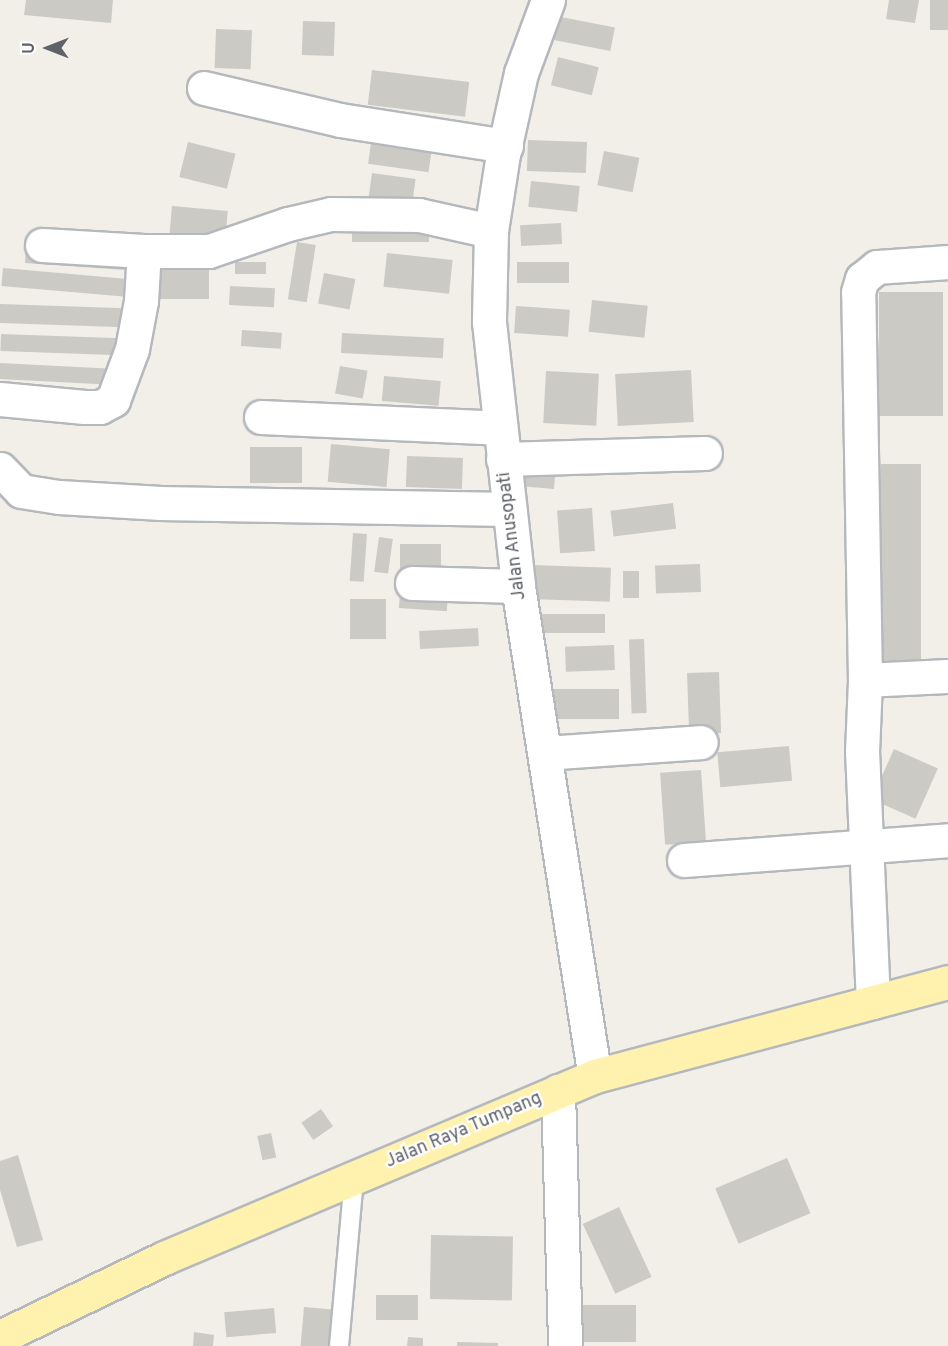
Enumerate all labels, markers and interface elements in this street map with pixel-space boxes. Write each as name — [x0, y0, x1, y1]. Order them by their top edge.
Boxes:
north arrow — [18, 18, 78, 78]
text: U — [20, 42, 40, 54]
street label: Jalan Anusopati — [494, 470, 532, 602]
street label: Jalan Raya Tumpang — [382, 1088, 546, 1174]

